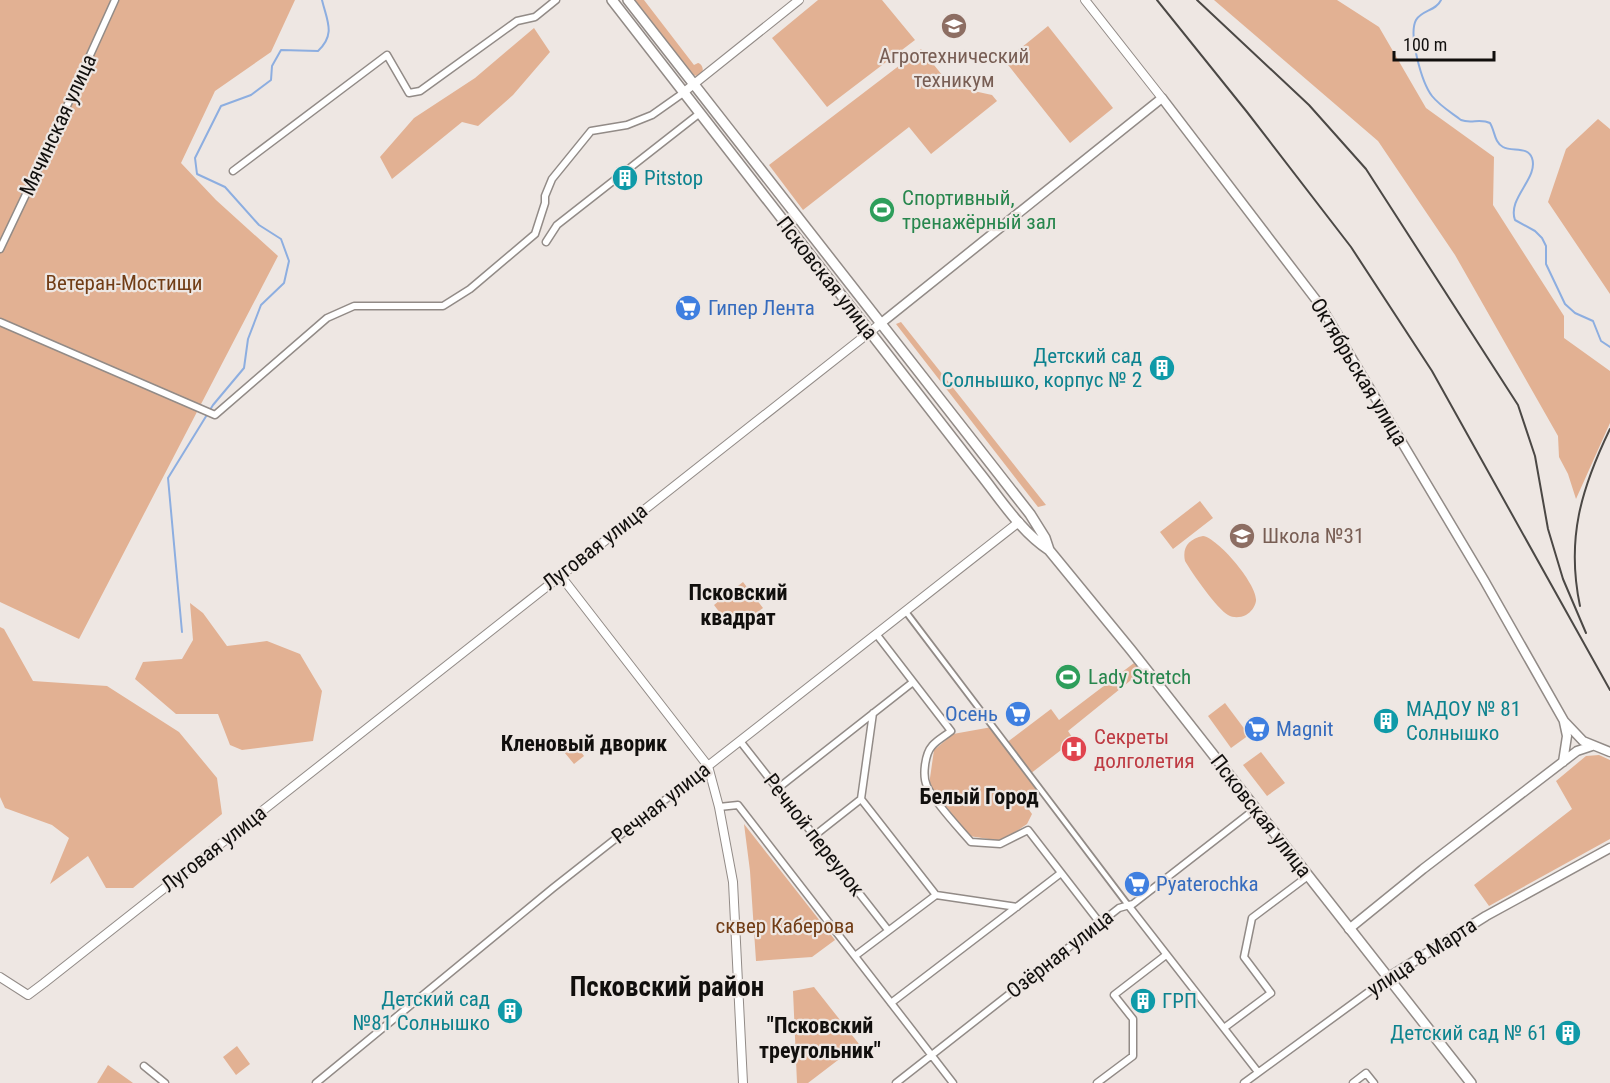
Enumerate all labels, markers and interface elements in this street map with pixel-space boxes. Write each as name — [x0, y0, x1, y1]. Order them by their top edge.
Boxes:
school or university icon: Агротехнический техникум — [939, 11, 969, 41]
scale bar — [1394, 24, 1494, 62]
text: 100 m — [1403, 34, 1447, 55]
place label: Агротехнический техникум — [879, 44, 1029, 92]
street label: Мячинская улица — [15, 51, 101, 199]
building icon: Pitstop — [610, 163, 640, 193]
place label: Pitstop — [644, 166, 703, 190]
place label: Спортивный, тренажёрный зал — [902, 186, 1056, 234]
sports icon: Спортивный, тренажёрный зал — [867, 195, 897, 225]
street label: Псковская улица — [772, 212, 882, 344]
park label: Ветеран-Мостищи — [45, 271, 203, 295]
supermarket icon: Гипер Лента — [673, 293, 703, 323]
street label: Октябрьская улица — [1306, 294, 1412, 450]
place label: Гипер Лента — [708, 296, 815, 320]
place label: Детский сад Солнышко, корпус № 2 — [941, 344, 1142, 392]
building icon: Детский сад Солнышко, корпус № 2 — [1147, 353, 1177, 383]
street label: Луговая улица — [538, 499, 652, 595]
school or university icon: Школа №31 — [1227, 521, 1257, 551]
place label: Школа №31 — [1262, 524, 1364, 548]
district label: Псковский квадрат — [688, 580, 788, 630]
sports icon: Lady Stretch — [1053, 662, 1083, 692]
place label: Lady Stretch — [1088, 665, 1191, 689]
place label: МАДОУ № 81 Солнышко — [1406, 697, 1521, 745]
supermarket icon: Осень — [1003, 699, 1033, 729]
place label: Осень — [945, 702, 998, 726]
building icon: МАДОУ № 81 Солнышко — [1371, 706, 1401, 736]
supermarket icon: Magnit — [1242, 714, 1272, 744]
place label: Magnit — [1276, 717, 1333, 741]
place label: Секреты долголетия — [1094, 725, 1195, 773]
district label: Кленовый дворик — [501, 731, 667, 756]
hospital icon: Секреты долголетия — [1059, 734, 1089, 764]
street label: Псковская улица — [1206, 750, 1316, 882]
street label: Речная улица — [607, 757, 715, 849]
street label: Речной переулок — [759, 769, 869, 901]
district label: Белый Город — [919, 784, 1039, 809]
street label: Луговая улица — [157, 801, 271, 897]
supermarket icon: Pyaterochka — [1122, 869, 1152, 899]
place label: Pyaterochka — [1156, 872, 1259, 896]
street label: Озёрная улица — [1002, 905, 1118, 1003]
street label: улица 8 Марта — [1363, 913, 1481, 1001]
park label: сквер Каберова — [716, 914, 854, 938]
district label: Псковский район — [570, 971, 764, 1003]
building icon: ГРП — [1128, 986, 1158, 1016]
place label: Детский сад №81 Солнышко — [353, 987, 490, 1035]
place label: ГРП — [1162, 989, 1197, 1013]
building icon: Детский сад №81 Солнышко — [495, 996, 525, 1026]
district label: "Псковский треугольник" — [759, 1013, 881, 1063]
building icon: Детский сад № 61 — [1553, 1018, 1583, 1048]
place label: Детский сад № 61 — [1390, 1021, 1548, 1045]

